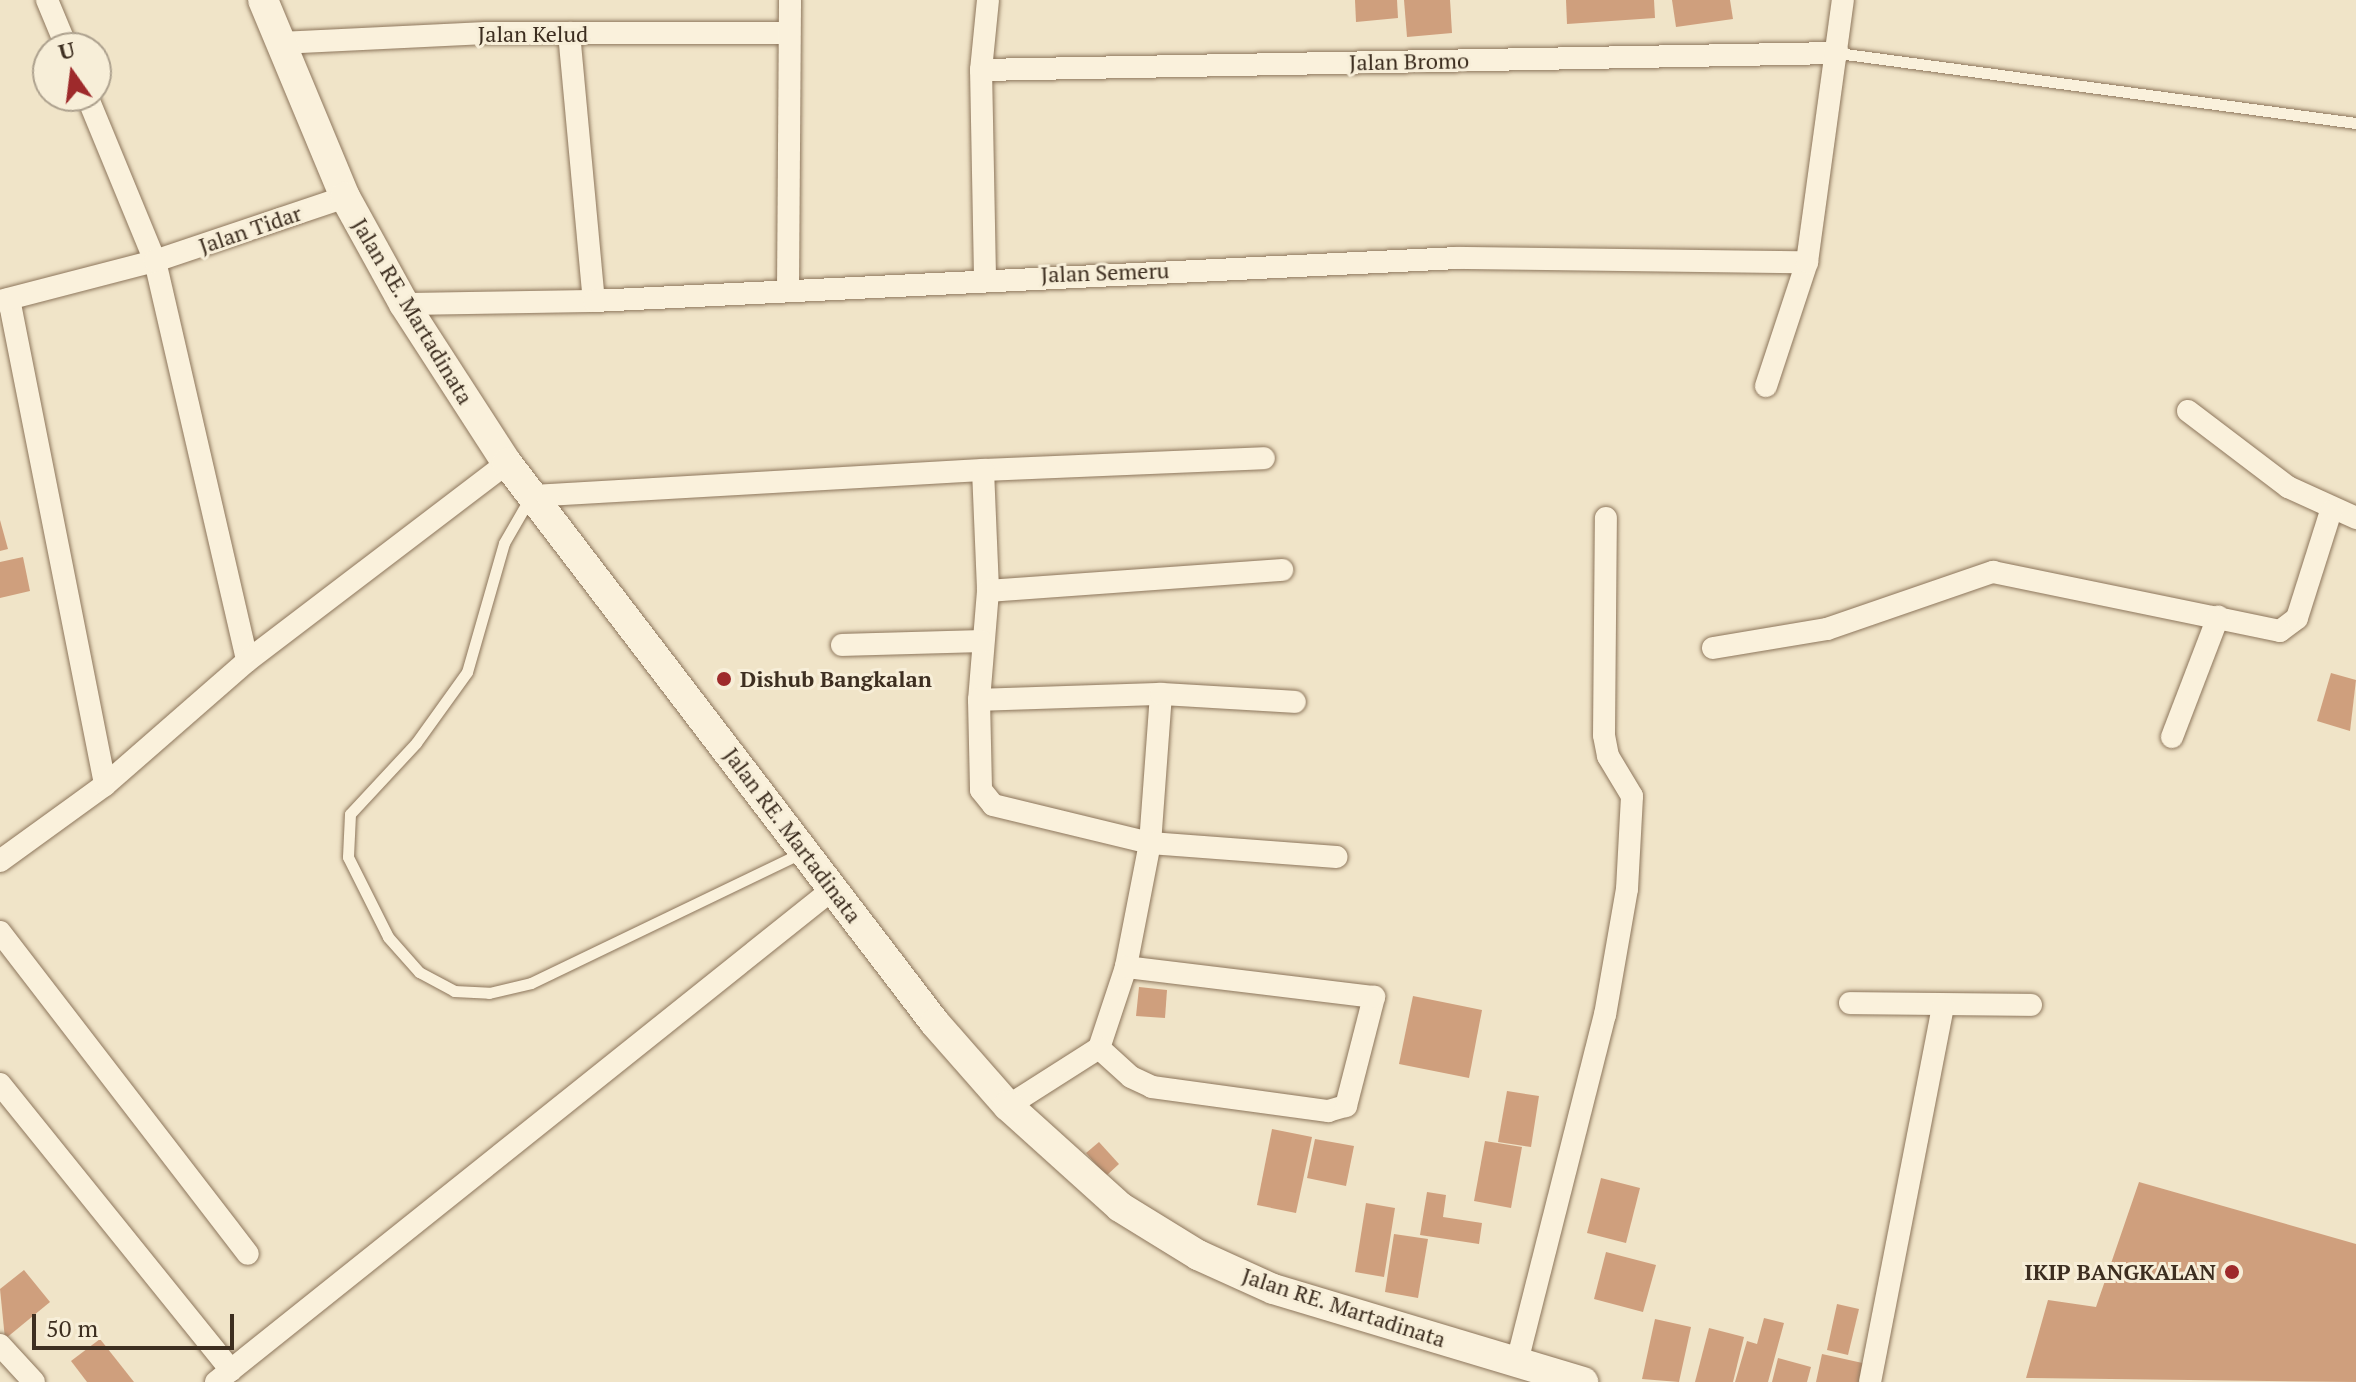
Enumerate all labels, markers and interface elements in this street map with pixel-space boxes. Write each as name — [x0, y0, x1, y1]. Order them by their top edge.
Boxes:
street label: Jalan Kelud — [478, 21, 588, 47]
north arrow — [32, 32, 112, 112]
text: U — [55, 34, 78, 66]
street label: Jalan Bromo — [1349, 47, 1469, 75]
street label: Jalan Tidar — [195, 199, 305, 259]
street label: Jalan RE. Martadinata — [347, 213, 479, 409]
street label: Jalan Semeru — [1040, 257, 1170, 287]
place label: Dishub Bangkalan — [740, 666, 932, 692]
marker: Dishub Bangkalan — [715, 670, 733, 688]
street label: Jalan RE. Martadinata — [718, 742, 868, 928]
place label: IKIP BANGKALAN — [2024, 1259, 2216, 1285]
street label: Jalan RE. Martadinata — [1239, 1261, 1449, 1353]
marker: IKIP BANGKALAN — [2223, 1263, 2241, 1281]
scale bar — [36, 1298, 238, 1348]
text: 50 m — [46, 1312, 98, 1344]

